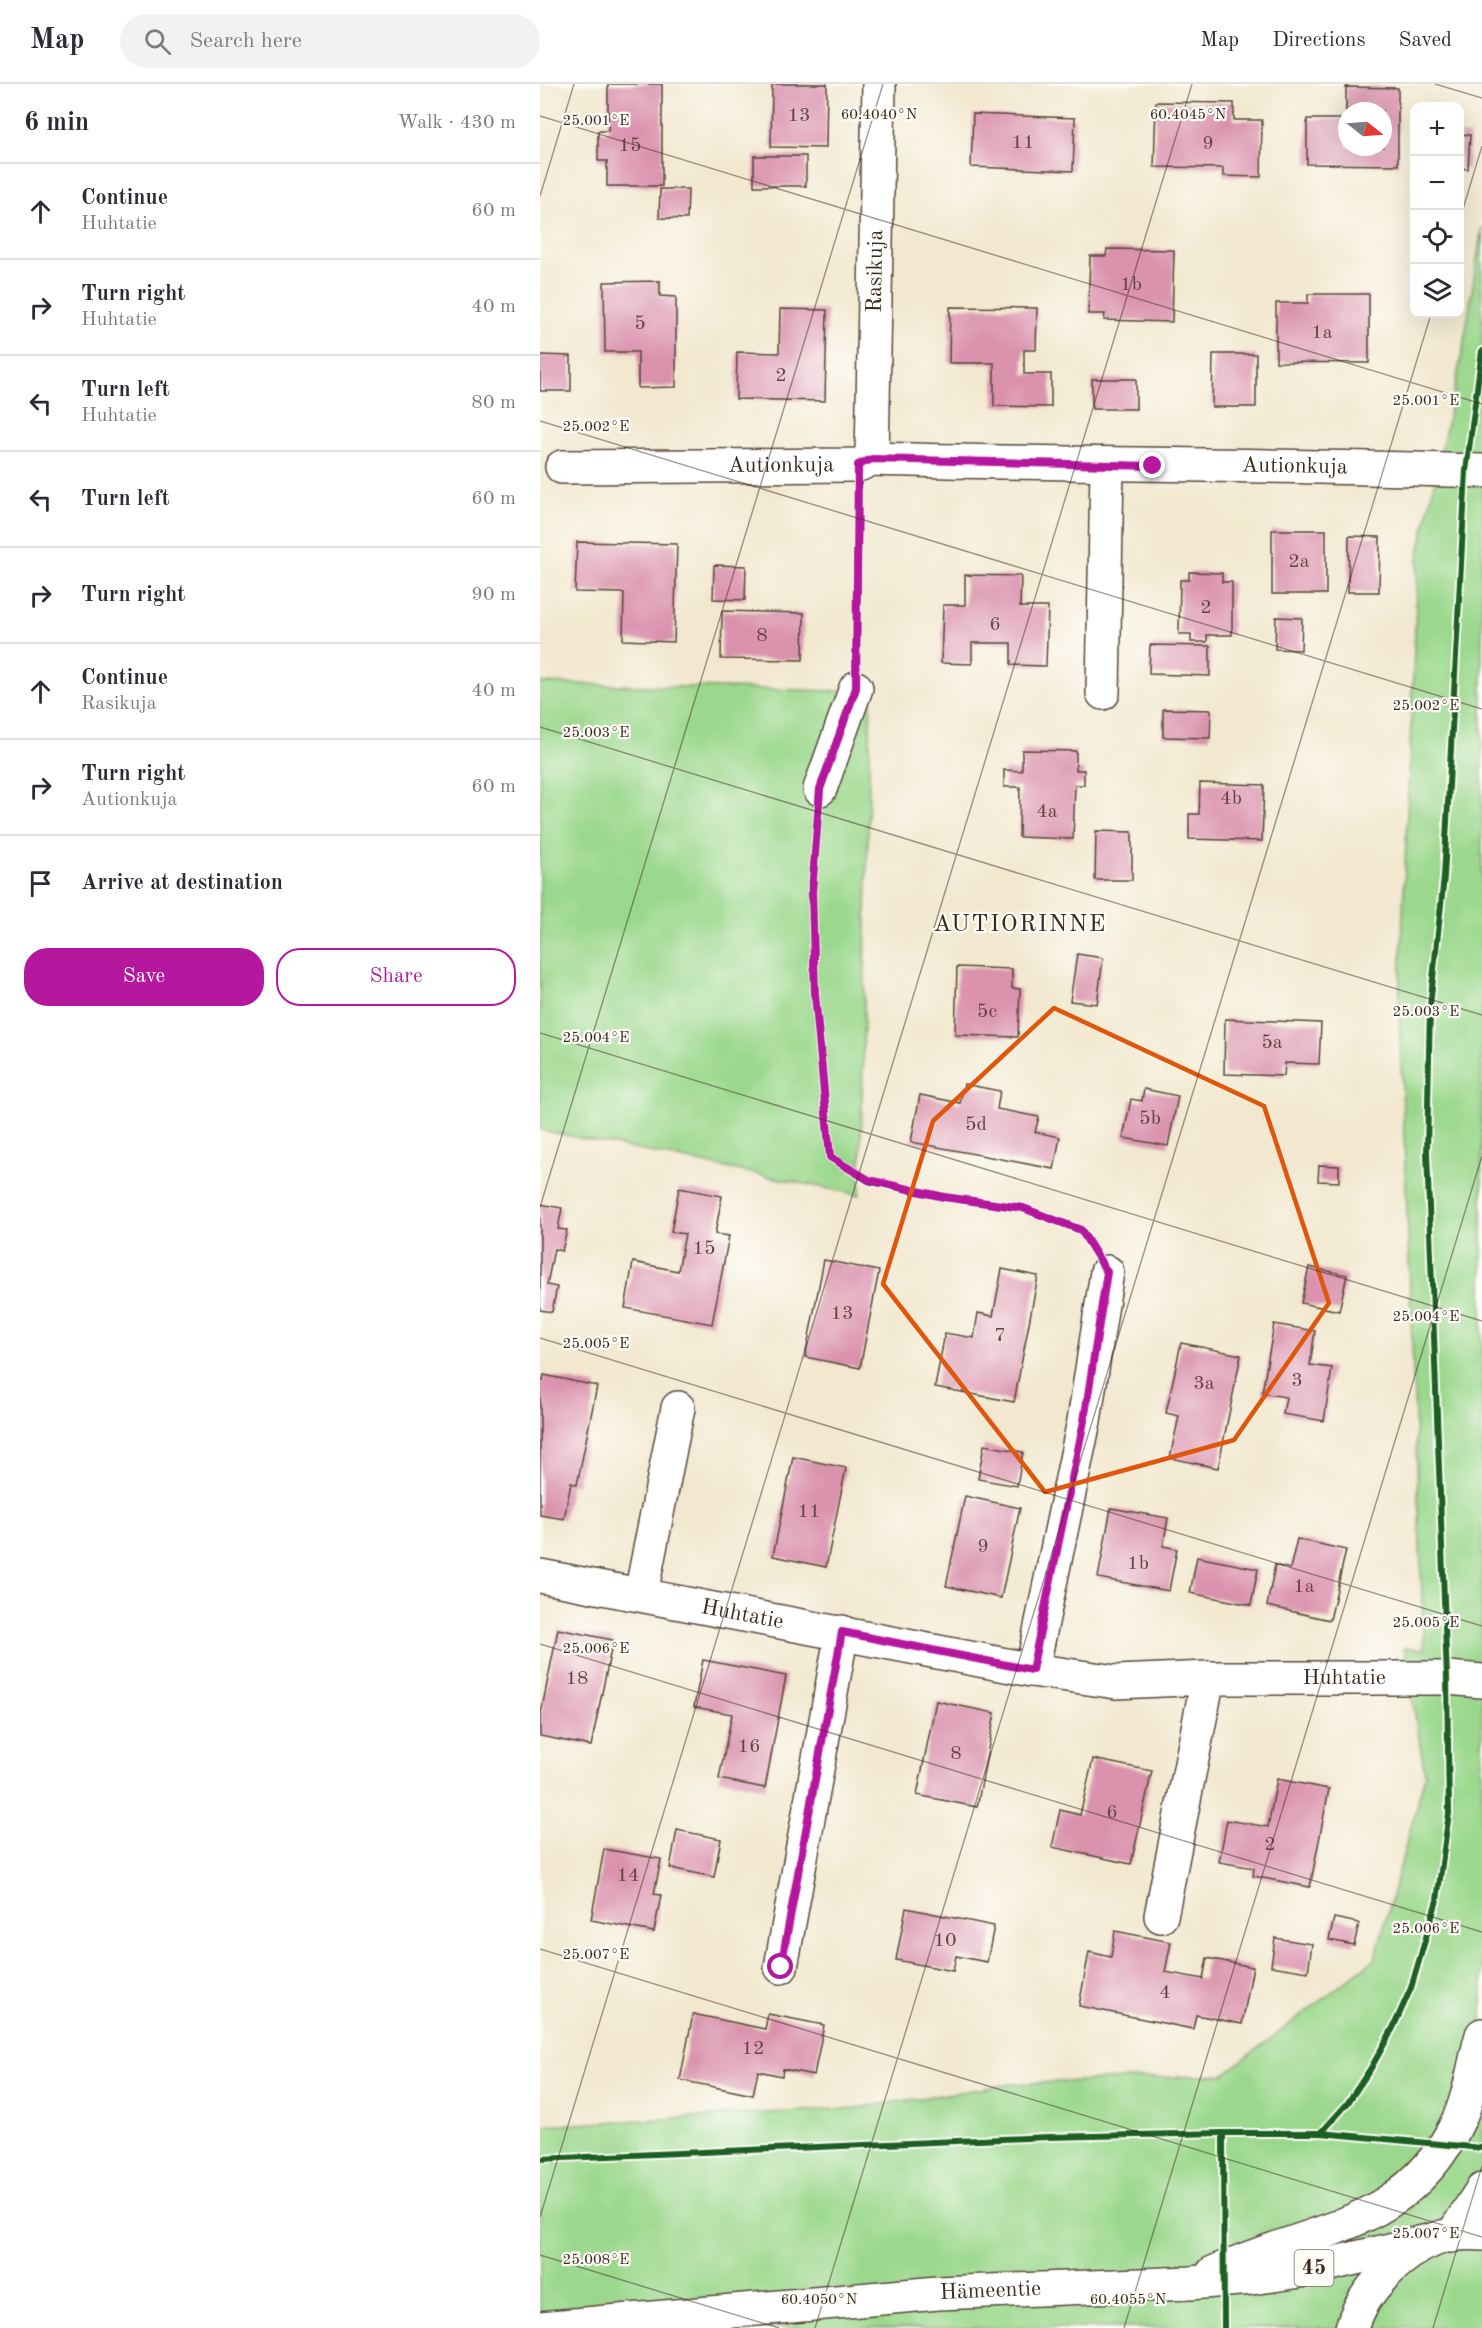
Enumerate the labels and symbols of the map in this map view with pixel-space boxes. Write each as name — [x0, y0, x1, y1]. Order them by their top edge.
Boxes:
north arrow — [1338, 102, 1392, 156]
house number: 13 — [787, 106, 811, 126]
text: 60.4040°N — [841, 108, 918, 123]
text: 60.4045°N — [1150, 108, 1227, 123]
text: 25.001°E — [563, 114, 629, 129]
house number: 11 — [1011, 133, 1035, 153]
house number: 9 — [1202, 134, 1214, 154]
house number: 15 — [618, 136, 642, 156]
street label: Rasikuja — [864, 229, 887, 313]
house number: 1b — [1120, 275, 1142, 295]
house number: 5 — [634, 314, 646, 334]
house number: 1a — [1311, 323, 1333, 343]
house number: 2 — [775, 366, 787, 386]
text: 25.001°E — [1393, 394, 1459, 409]
text: 25.002°E — [563, 420, 629, 435]
route end — [1139, 452, 1165, 478]
street label: Autionkuja — [728, 454, 834, 477]
street label: Autionkuja — [1241, 455, 1348, 478]
house number: 2a — [1288, 552, 1310, 572]
house number: 2 — [1200, 598, 1212, 618]
house number: 6 — [989, 615, 1001, 635]
house number: 8 — [756, 626, 768, 646]
text: 25.002°E — [1393, 699, 1459, 714]
text: 25.003°E — [563, 726, 629, 741]
house number: 4b — [1220, 789, 1242, 809]
house number: 4a — [1036, 802, 1058, 822]
district label: AUTIORINNE — [933, 913, 1107, 937]
house number: 5c — [977, 1002, 997, 1022]
text: 25.003°E — [1393, 1005, 1459, 1020]
text: 25.004°E — [563, 1031, 629, 1046]
house number: 5a — [1261, 1033, 1283, 1053]
house number: 5b — [1139, 1109, 1161, 1129]
house number: 5d — [965, 1115, 987, 1135]
house number: 15 — [692, 1239, 716, 1259]
house number: 13 — [830, 1304, 854, 1324]
text: 25.004°E — [1393, 1310, 1459, 1325]
house number: 7 — [994, 1326, 1006, 1346]
text: 25.005°E — [563, 1337, 629, 1352]
house number: 3 — [1291, 1371, 1303, 1391]
house number: 3a — [1193, 1374, 1215, 1394]
house number: 11 — [797, 1502, 821, 1522]
house number: 9 — [977, 1537, 989, 1557]
house number: 1b — [1127, 1554, 1149, 1574]
house number: 1a — [1293, 1577, 1315, 1597]
street label: Huhtatie — [699, 1596, 785, 1633]
text: 25.005°E — [1393, 1616, 1459, 1631]
text: 25.006°E — [563, 1642, 629, 1657]
street label: Huhtatie — [1302, 1667, 1386, 1689]
house number: 18 — [565, 1669, 589, 1689]
house number: 16 — [737, 1737, 761, 1757]
house number: 8 — [950, 1744, 962, 1764]
house number: 6 — [1106, 1803, 1118, 1823]
house number: 2 — [1264, 1835, 1276, 1855]
house number: 14 — [616, 1866, 640, 1886]
text: 25.006°E — [1393, 1922, 1459, 1937]
house number: 10 — [933, 1931, 957, 1951]
text: 25.007°E — [563, 1948, 629, 1963]
route start — [767, 1953, 793, 1979]
house number: 4 — [1159, 1983, 1171, 2003]
house number: 12 — [741, 2039, 765, 2059]
text: 25.007°E — [1393, 2227, 1459, 2242]
road number: 45 — [1294, 2250, 1334, 2286]
text: 25.008°E — [563, 2253, 629, 2268]
street label: Hämeentie — [939, 2278, 1042, 2304]
text: 60.4050°N — [781, 2293, 858, 2308]
text: 60.4055°N — [1090, 2293, 1167, 2308]

